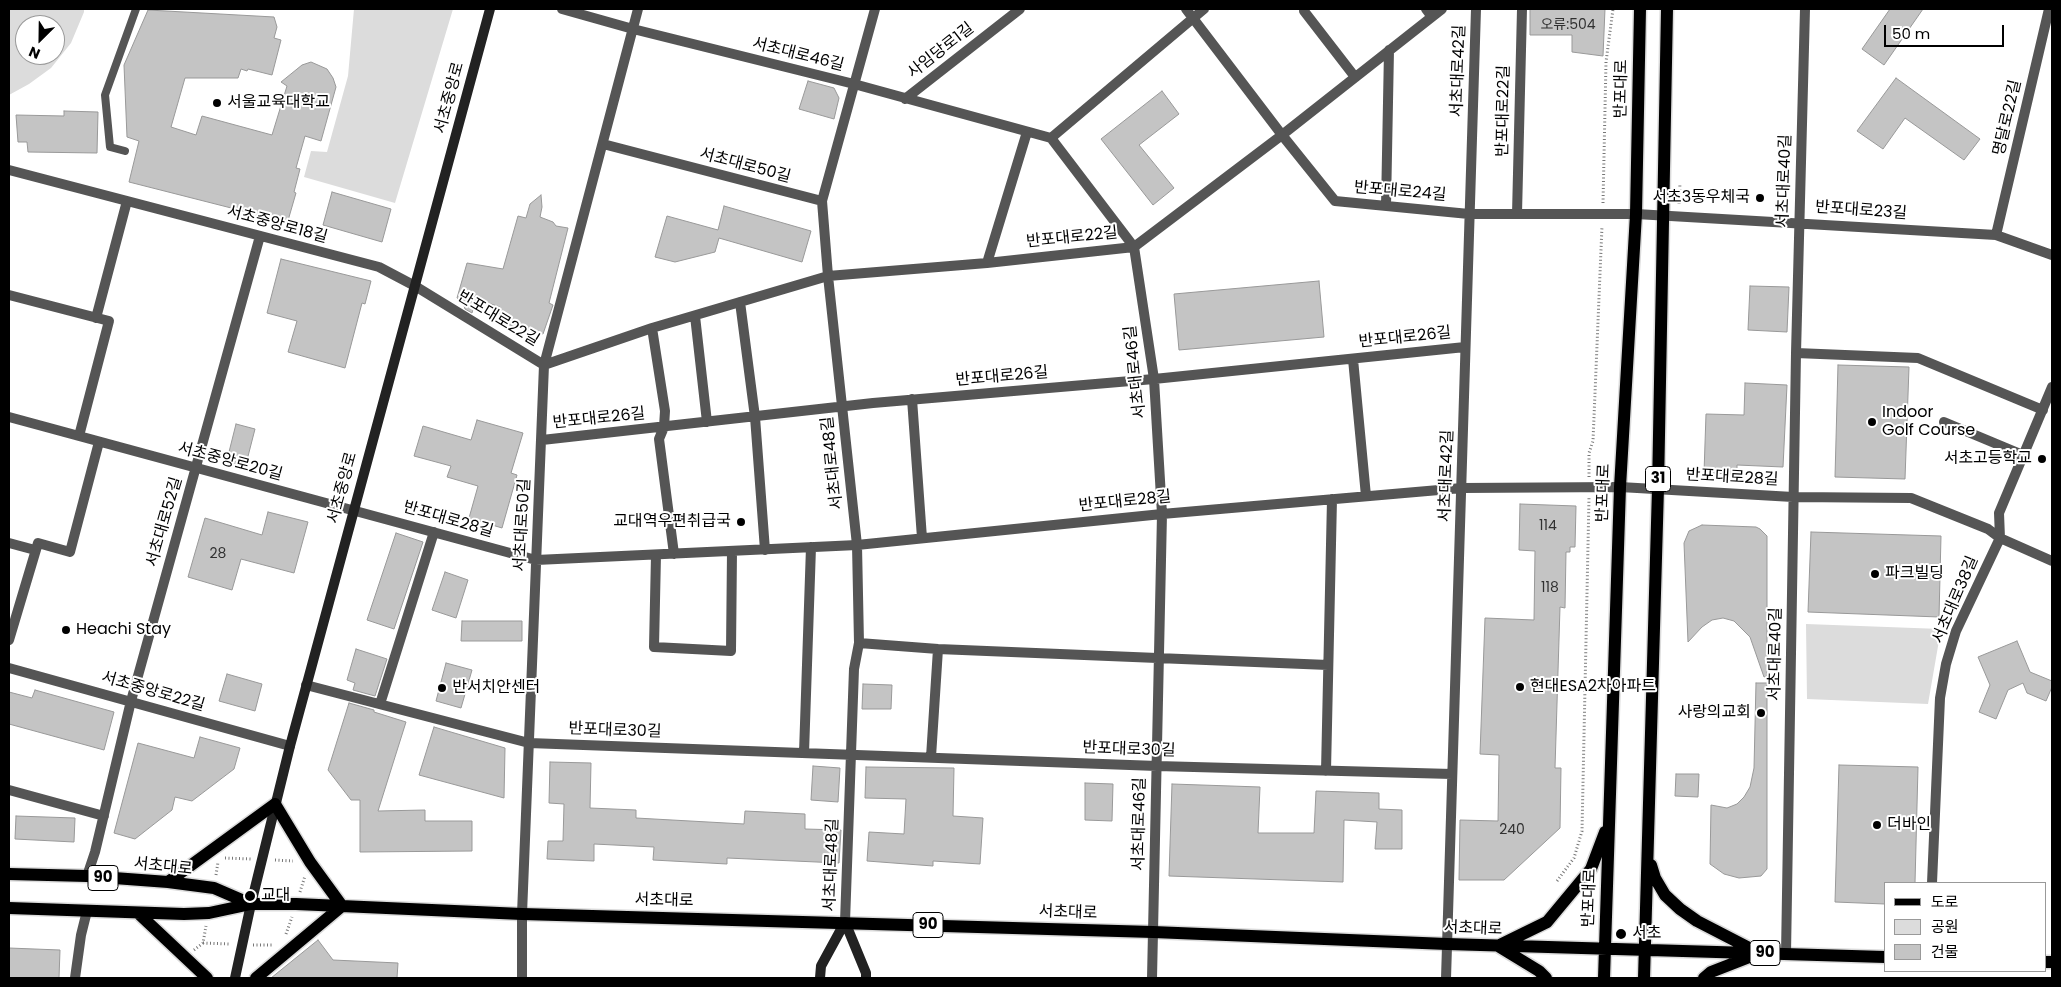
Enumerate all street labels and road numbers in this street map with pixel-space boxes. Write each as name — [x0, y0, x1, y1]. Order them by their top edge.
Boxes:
street label: 사임당로1길 — [904, 19, 978, 83]
street label: 서초대로42길 — [1448, 24, 1470, 118]
street label: 서초대로46길 — [750, 34, 846, 76]
street label: 반포대로 — [1612, 59, 1632, 119]
street label: 서초중앙로 — [431, 60, 469, 136]
street label: 반포대로22길 — [1494, 65, 1514, 157]
street label: 명달로22길 — [1990, 78, 2026, 158]
street label: 서초대로40길 — [1774, 134, 1796, 228]
street label: 서초대로50길 — [697, 145, 793, 187]
street label: 반포대로24길 — [1353, 178, 1447, 206]
street label: 반포대로23길 — [1814, 198, 1908, 224]
street label: 서초중앙로18길 — [225, 202, 329, 248]
street label: 반포대로22길 — [1025, 224, 1119, 252]
street label: 반포대로22길 — [454, 287, 542, 351]
street label: 서초대로46길 — [1122, 324, 1150, 420]
street label: 반포대로26길 — [1358, 324, 1452, 352]
street label: 반포대로26길 — [955, 363, 1049, 391]
street label: 반포대로26길 — [552, 405, 646, 433]
street label: 서초대로48길 — [819, 415, 847, 511]
street label: 서초대로42길 — [1436, 429, 1458, 523]
street label: 서초중앙로20길 — [176, 439, 284, 485]
street label: 서초중앙로 — [324, 450, 362, 526]
street label: 반포대로 — [1593, 463, 1615, 523]
road number: 31 — [1646, 466, 1670, 492]
street label: 반포대로28길 — [1685, 466, 1779, 490]
street label: 서초대로52길 — [143, 475, 187, 569]
street label: 서초대로50길 — [511, 478, 535, 572]
street label: 반포대로28길 — [1078, 488, 1172, 516]
street label: 반포대로28길 — [401, 498, 495, 542]
street label: 서초대로38길 — [1929, 553, 1983, 647]
street label: 서초대로40길 — [1766, 607, 1786, 701]
street label: 서초중앙로22길 — [99, 668, 207, 716]
street label: 반포대로30길 — [568, 720, 662, 742]
street label: 반포대로30길 — [1082, 739, 1176, 761]
street label: 서초대로46길 — [1130, 777, 1150, 871]
street label: 서초대로48길 — [821, 818, 843, 912]
street label: 서초대로 — [133, 854, 193, 880]
road number: 90 — [88, 866, 118, 890]
street label: 반포대로 — [1579, 868, 1601, 928]
street label: 서초대로 — [634, 891, 694, 911]
street label: 서초대로 — [1038, 902, 1098, 924]
road number: 90 — [913, 912, 943, 938]
street label: 서초대로 — [1443, 918, 1503, 940]
road number: 90 — [1750, 940, 1780, 966]

